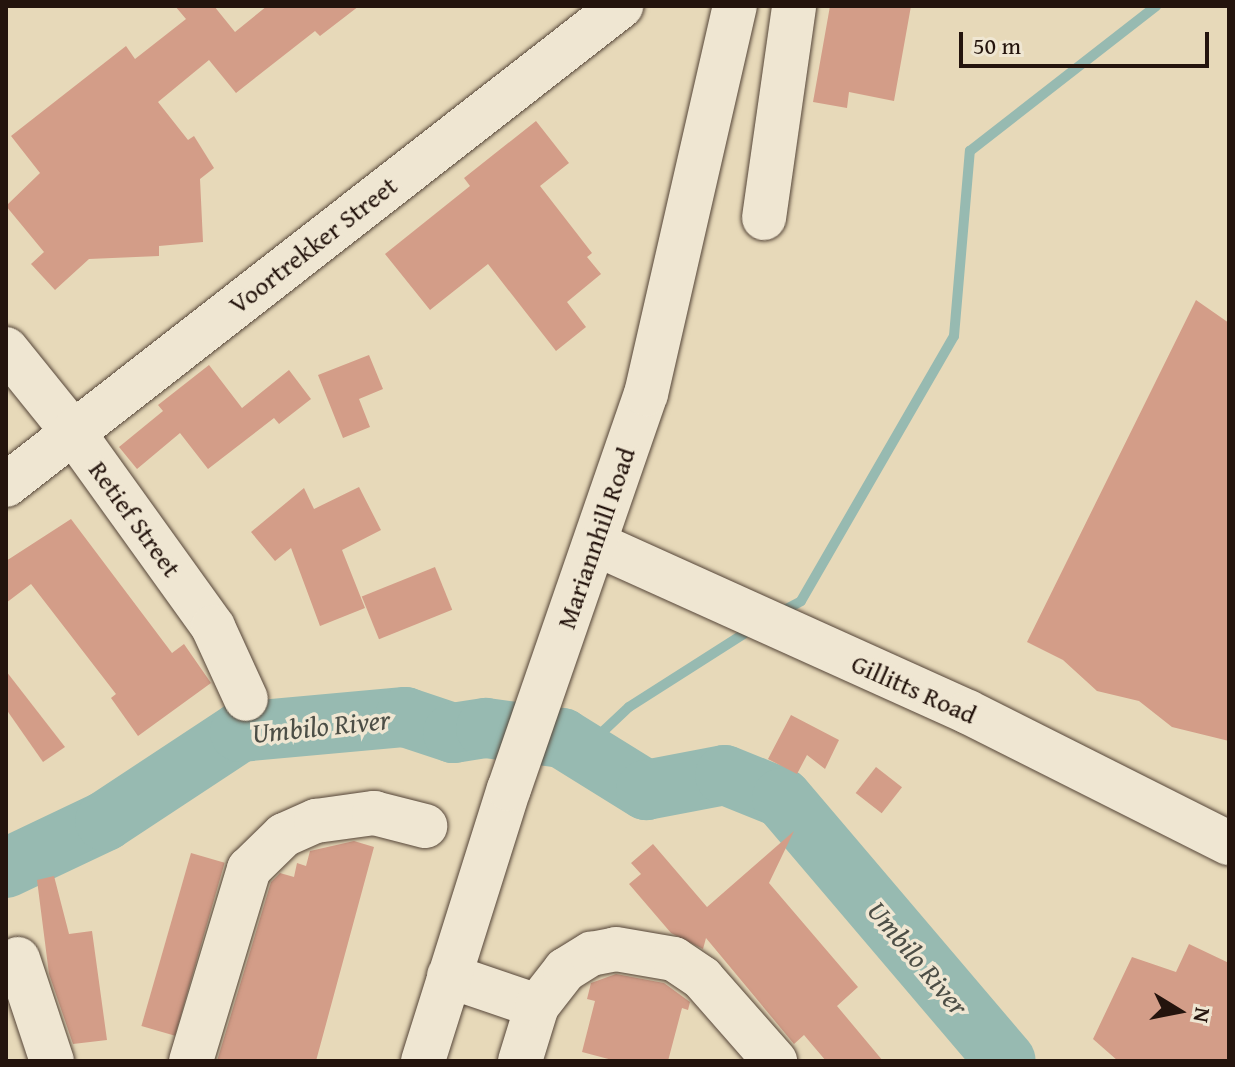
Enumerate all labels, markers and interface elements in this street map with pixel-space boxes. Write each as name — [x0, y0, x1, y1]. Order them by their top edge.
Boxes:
scale bar — [963, 16, 1213, 66]
text: 50 m — [973, 28, 1021, 63]
street label: Voortrekker Street — [223, 170, 403, 320]
street label: Mariannhill Road — [550, 443, 642, 633]
street label: Retief Street — [83, 455, 187, 583]
street label: Gillitts Road — [847, 648, 981, 730]
water label: Umbilo River — [250, 702, 392, 750]
water label: Umbilo River — [860, 894, 976, 1022]
north arrow — [1139, 971, 1219, 1051]
text: N — [1186, 1005, 1220, 1025]

